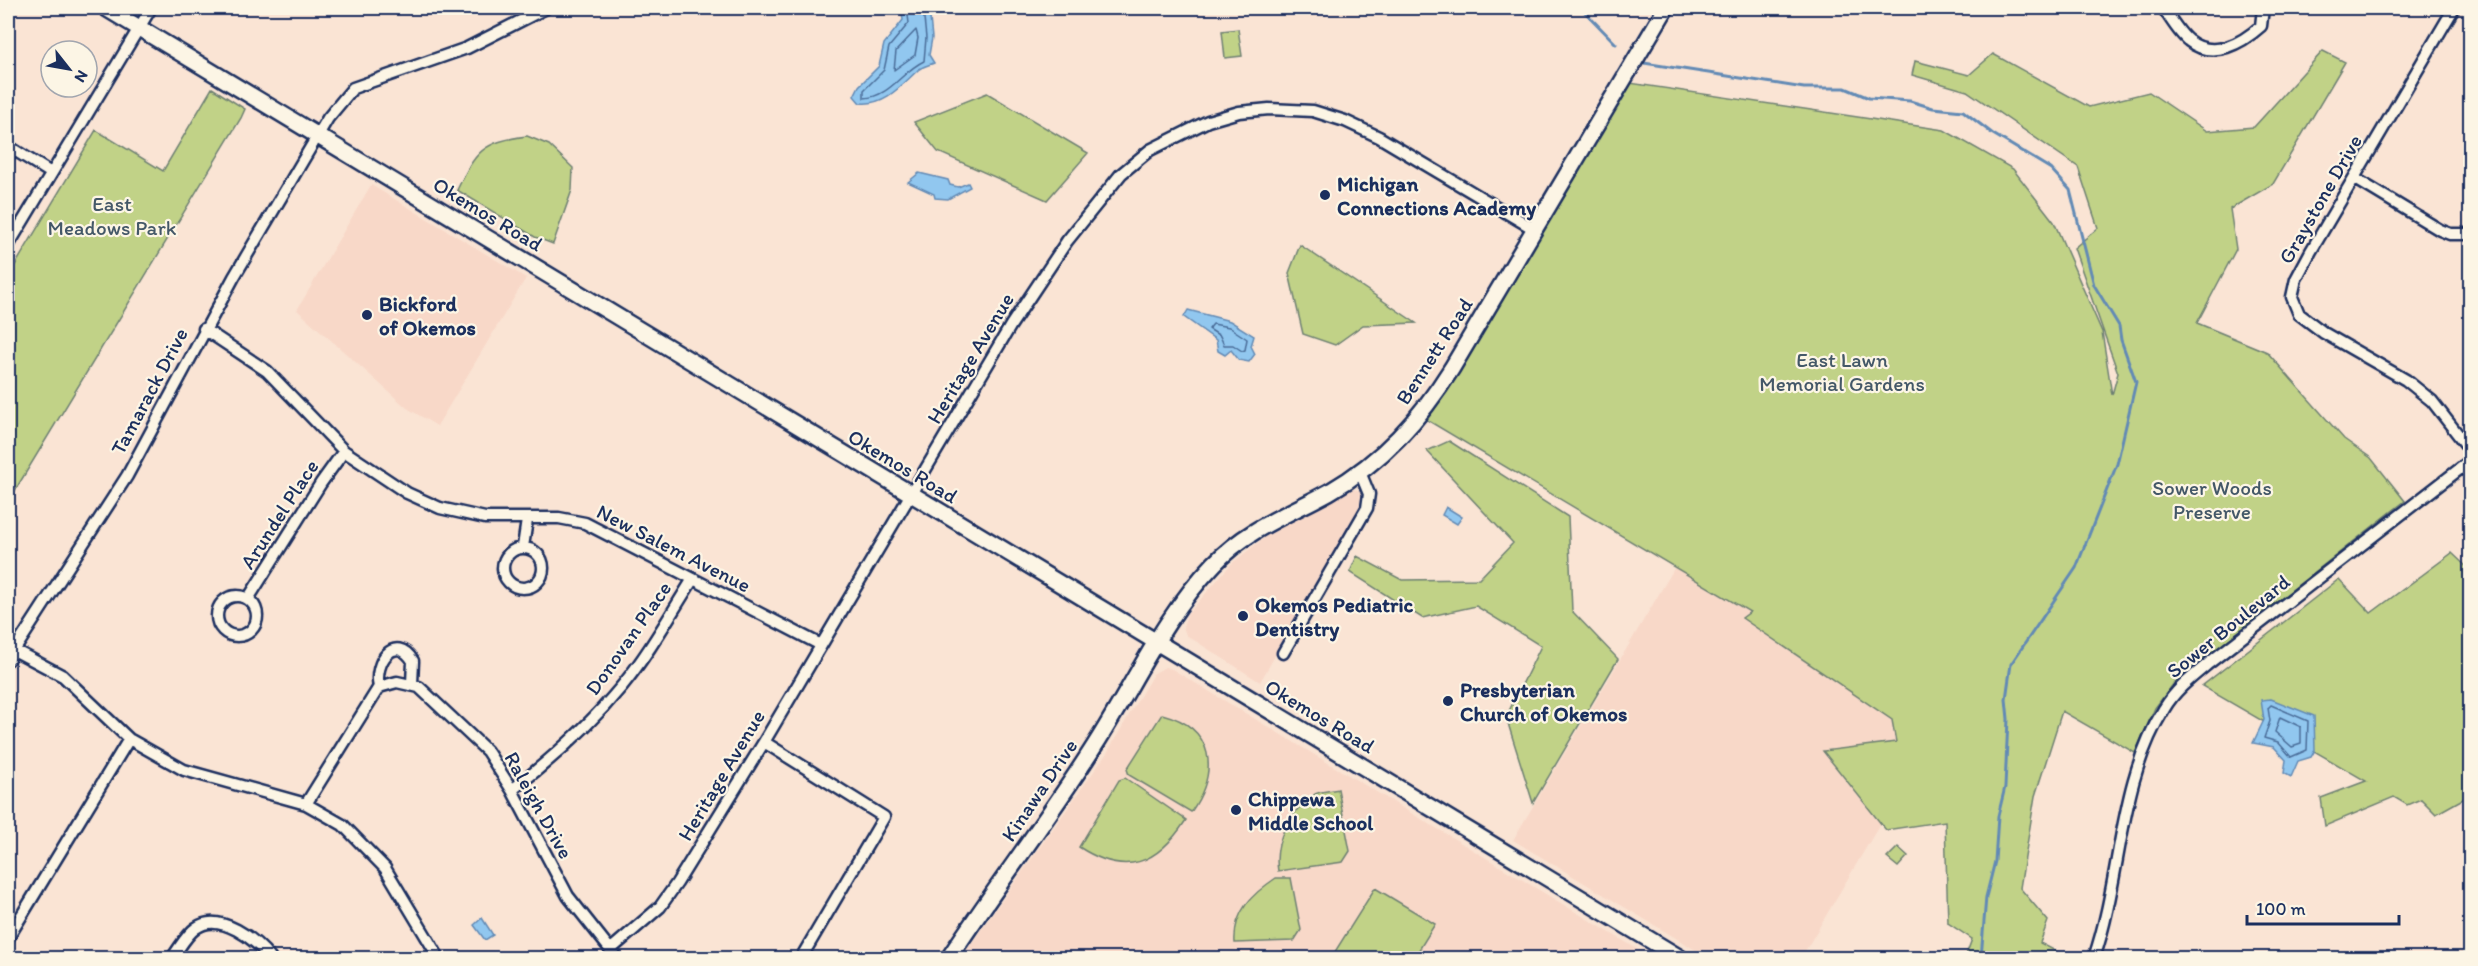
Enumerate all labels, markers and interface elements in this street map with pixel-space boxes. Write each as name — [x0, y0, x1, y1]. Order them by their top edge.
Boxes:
north arrow — [39, 39, 99, 99]
text: N — [71, 67, 92, 86]
street label: Graystone Drive — [2273, 130, 2367, 268]
street label: Okemos Road — [429, 171, 548, 257]
place label: Michigan Connections Academy — [1337, 171, 1536, 221]
marker: Michigan Connections Academy — [1318, 188, 1332, 202]
park label: East Meadows Park — [48, 191, 177, 240]
street label: Heritage Avenue — [921, 288, 1019, 428]
place label: Bickford of Okemos — [379, 291, 476, 340]
street label: Bennett Road — [1390, 293, 1478, 409]
marker: Bickford of Okemos — [360, 308, 374, 322]
street label: Tamarack Drive — [105, 323, 193, 459]
park label: East Lawn Memorial Gardens — [1759, 347, 1925, 396]
street label: Okemos Road — [844, 423, 963, 509]
street label: Arundel Place — [234, 455, 324, 573]
park label: Sower Woods Preserve — [2152, 475, 2272, 524]
street label: New Salem Avenue — [593, 498, 755, 598]
street label: Sower Boulevard — [2161, 568, 2295, 683]
street label: Donovan Place — [580, 576, 676, 700]
place label: Okemos Pediatric Dentistry — [1255, 592, 1414, 642]
marker: Okemos Pediatric Dentistry — [1236, 609, 1250, 623]
street label: Okemos Road — [1261, 673, 1380, 759]
place label: Presbyterian Church of Okemos — [1460, 677, 1627, 726]
marker: Presbyterian Church of Okemos — [1441, 694, 1455, 708]
street label: Heritage Avenue — [672, 705, 770, 845]
street label: Kinawa Drive — [996, 734, 1082, 846]
street label: Raleigh Drive — [499, 747, 579, 863]
place label: Chippewa Middle School — [1248, 786, 1374, 835]
marker: Chippewa Middle School — [1229, 803, 1243, 817]
scale bar — [2247, 888, 2398, 926]
text: 100 m — [2256, 898, 2306, 920]

